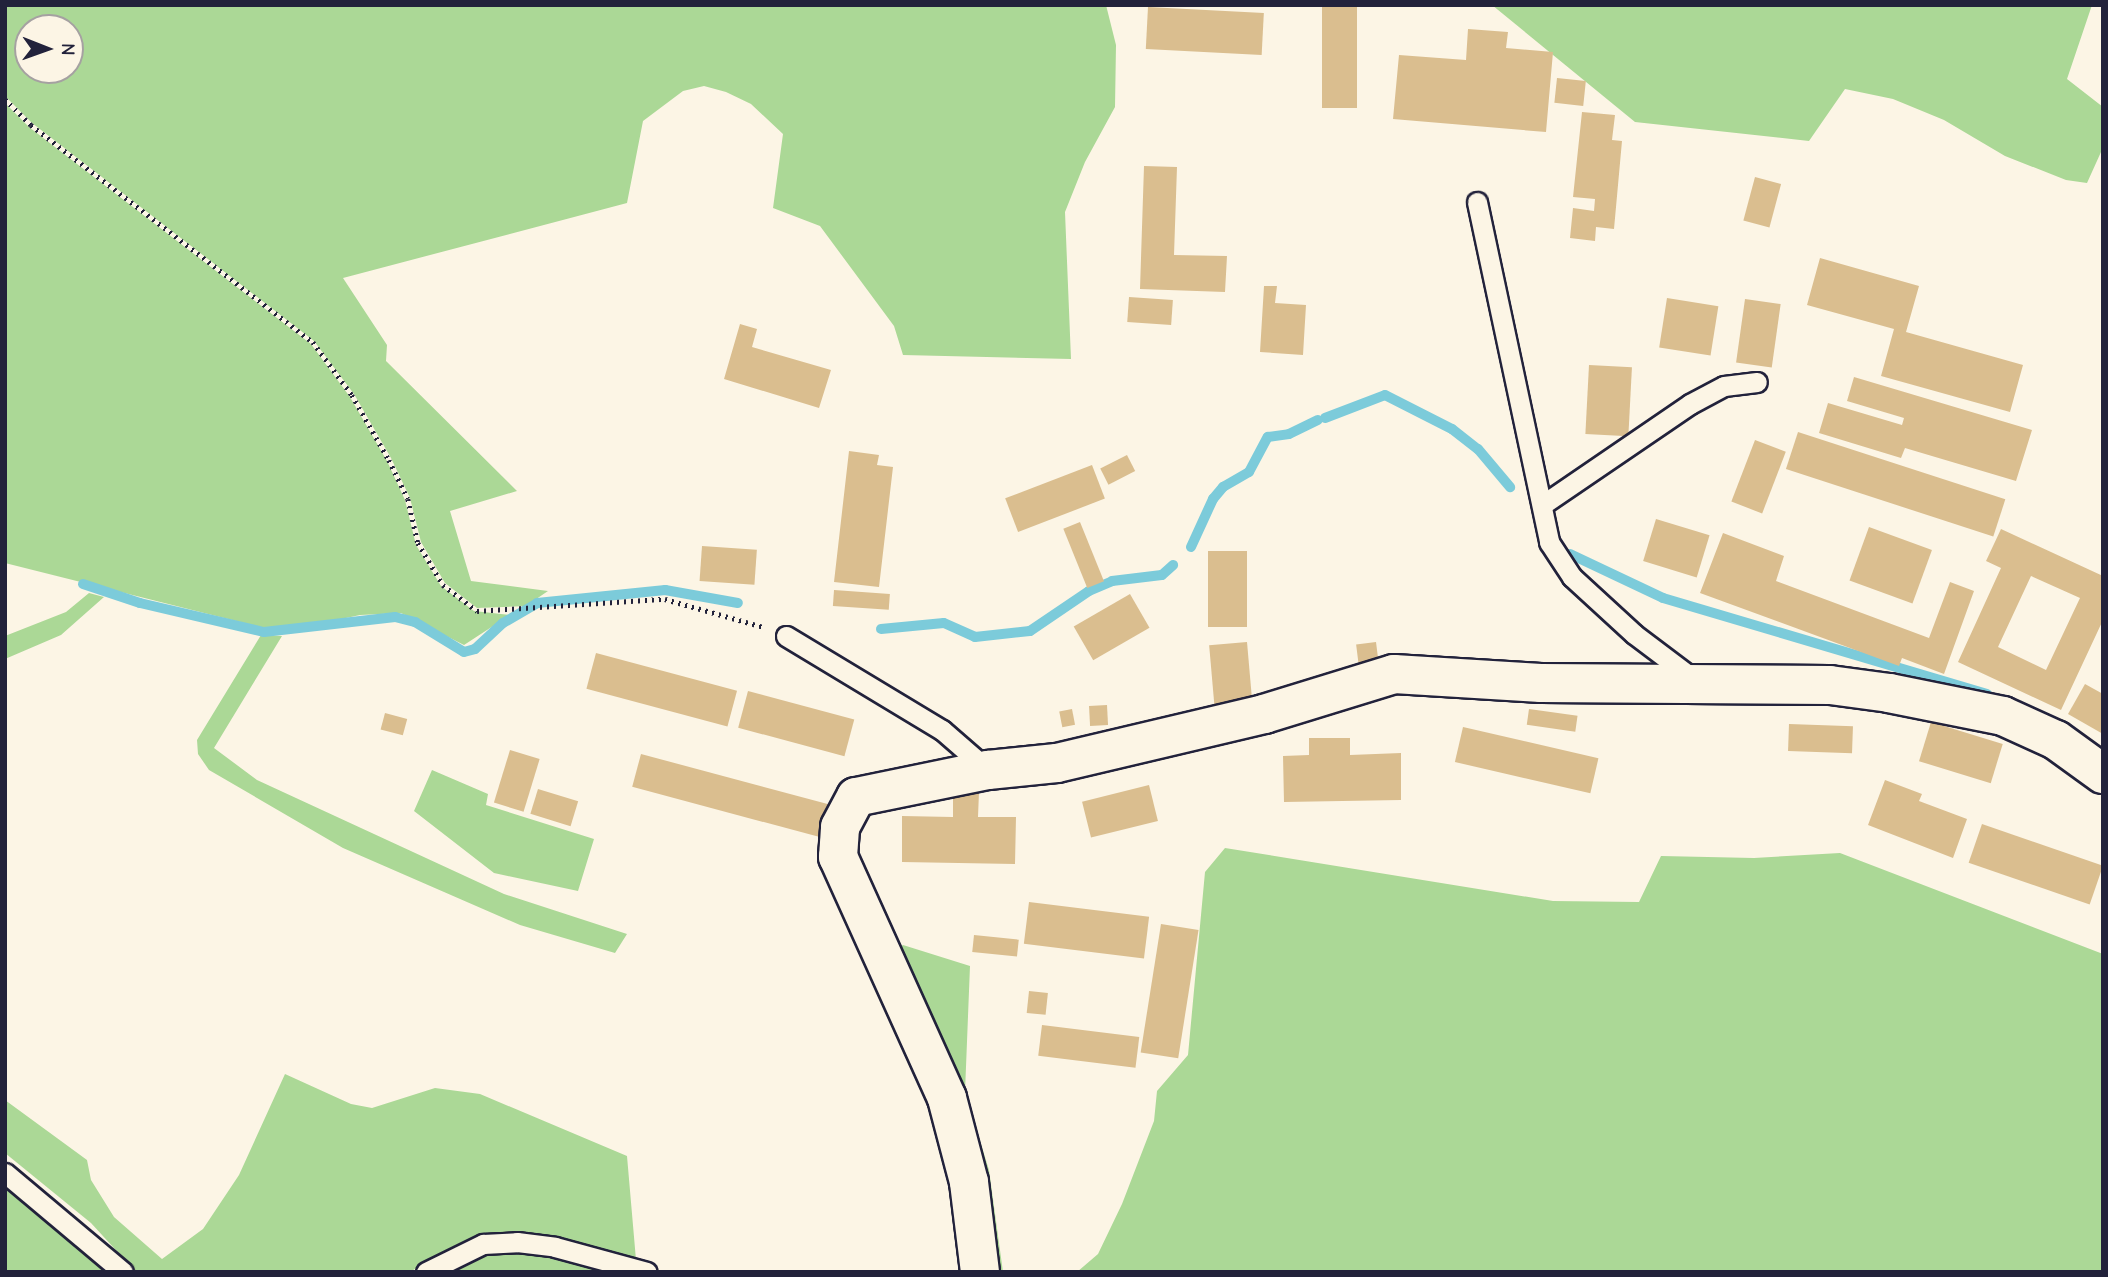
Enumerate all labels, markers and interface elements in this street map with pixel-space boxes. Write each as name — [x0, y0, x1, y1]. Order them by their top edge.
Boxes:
north arrow — [14, 14, 84, 84]
text: N — [57, 43, 79, 56]

